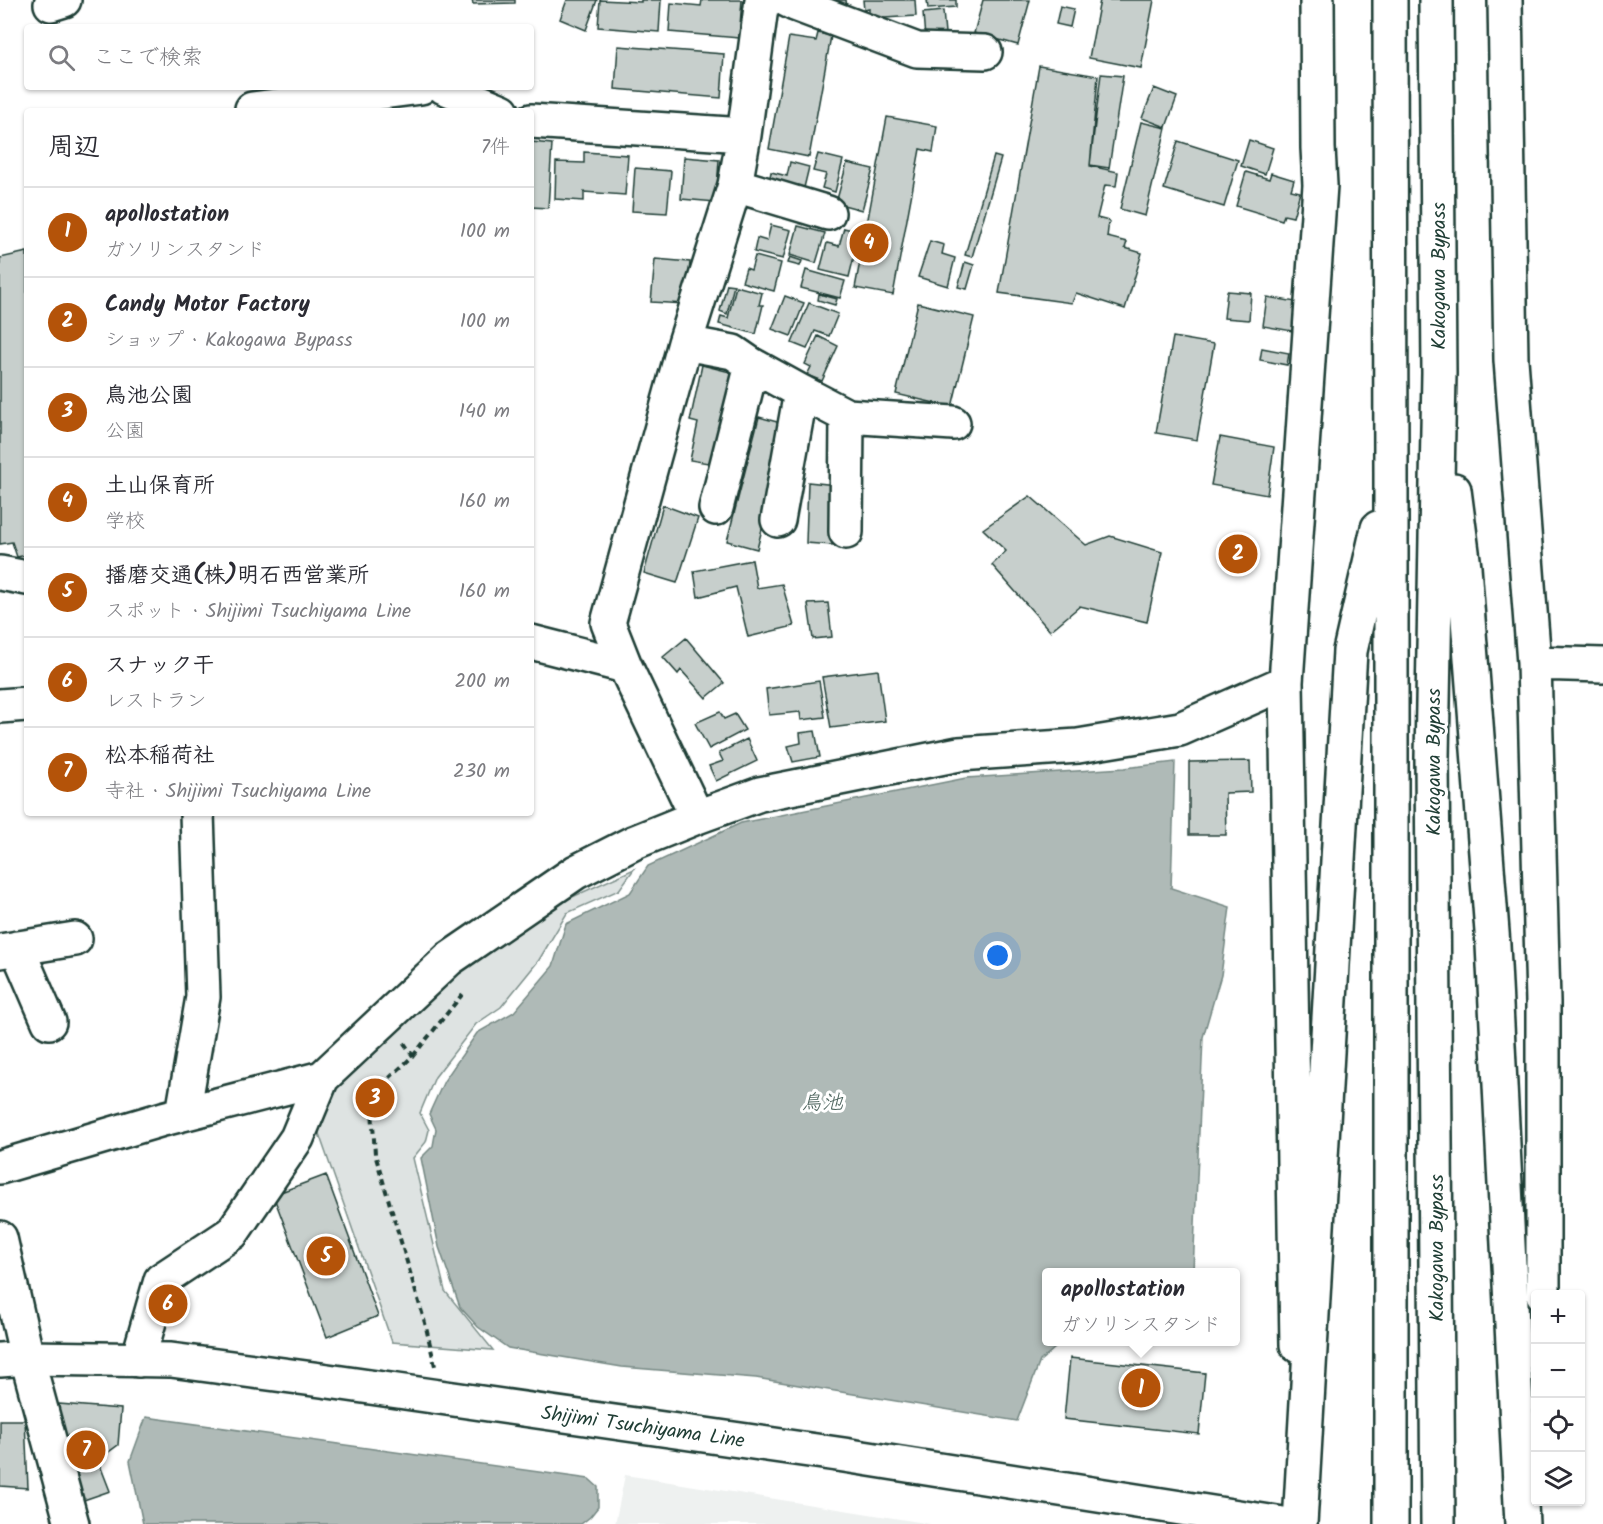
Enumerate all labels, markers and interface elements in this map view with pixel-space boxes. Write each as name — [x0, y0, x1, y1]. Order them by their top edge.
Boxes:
search box — [24, 24, 534, 90]
icon: search — [45, 41, 78, 74]
text: ここで検索 — [93, 41, 203, 76]
text: 周辺 — [48, 127, 100, 169]
text: 7件 — [481, 132, 510, 164]
text: apollostation — [105, 198, 229, 233]
street label: Kakogawa Bypass — [1424, 202, 1456, 350]
text: 1 — [64, 216, 71, 248]
text: 100 m — [460, 216, 510, 248]
pin: 4 — [850, 220, 888, 266]
text: ガソリンスタンド — [105, 235, 265, 267]
text: Candy Motor Factory — [105, 288, 310, 323]
text: 2 — [62, 306, 73, 338]
text: 100 m — [460, 306, 510, 338]
text: ショップ · Kakogawa Bypass — [105, 325, 352, 357]
text: 鳥池公園 — [105, 379, 193, 414]
text: 3 — [62, 396, 73, 428]
text: 140 m — [459, 396, 510, 428]
text: 公園 — [105, 416, 145, 448]
text: 土山保育所 — [105, 469, 215, 504]
text: 4 — [62, 486, 73, 518]
text: 160 m — [459, 486, 510, 518]
text: 学校 — [105, 506, 145, 538]
pin: 2 — [1218, 532, 1258, 576]
text: 播磨交通(株)明石西営業所 — [105, 559, 369, 594]
text: 5 — [62, 576, 73, 608]
text: 160 m — [459, 576, 510, 608]
text: スポット · Shijimi Tsuchiyama Line — [105, 596, 411, 628]
text: スナック干 — [105, 649, 215, 684]
text: 6 — [62, 666, 73, 698]
text: 200 m — [454, 666, 510, 698]
text: レストラン — [105, 686, 207, 718]
street label: Kakogawa Bypass — [1419, 688, 1451, 836]
text: 松本稲荷社 — [105, 739, 215, 774]
text: 7 — [63, 756, 72, 788]
text: 230 m — [453, 756, 510, 788]
text: 寺社 · Shijimi Tsuchiyama Line — [105, 776, 371, 808]
your location — [983, 941, 1012, 970]
pin: 3 — [356, 1076, 394, 1120]
water label: 鳥池 — [801, 1087, 844, 1120]
street label: Kakogawa Bypass — [1422, 1174, 1454, 1322]
pin: 5 — [306, 1234, 346, 1278]
popup — [1042, 1268, 1240, 1346]
text: apollostation — [1061, 1273, 1185, 1308]
pin: 6 — [148, 1282, 188, 1326]
map controls — [1531, 1290, 1585, 1506]
button: + — [1531, 1290, 1585, 1344]
text: ガソリンスタンド — [1061, 1310, 1221, 1342]
button: − — [1531, 1344, 1585, 1398]
pin: 1 — [1122, 1366, 1160, 1410]
street label: Shijimi Tsuchiyama Line — [539, 1398, 747, 1458]
button: locate — [1531, 1398, 1585, 1452]
pin: 7 — [66, 1428, 106, 1472]
button: layers — [1531, 1452, 1585, 1506]

